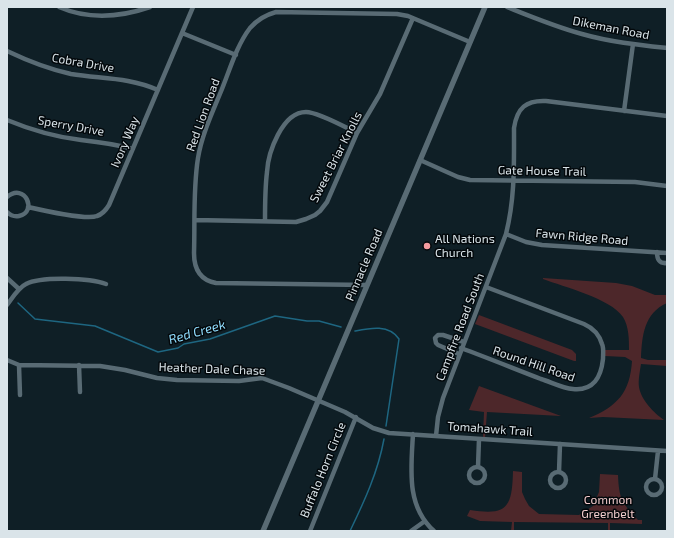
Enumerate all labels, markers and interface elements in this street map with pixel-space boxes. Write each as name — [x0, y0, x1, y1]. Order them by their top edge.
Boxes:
street label: Dikeman Road — [571, 14, 651, 42]
street label: Cobra Drive — [51, 50, 115, 76]
street label: Red Lion Road — [183, 77, 223, 153]
street label: Sweet Briar Knolls — [307, 109, 365, 205]
street label: Sperry Drive — [37, 113, 105, 139]
street label: Ivory Way — [108, 114, 142, 170]
street label: Gate House Trail — [498, 163, 586, 179]
street label: Fawn Ridge Road — [535, 226, 629, 248]
street label: Pinnacle Road — [342, 227, 386, 303]
place label: All Nations Church — [435, 232, 495, 260]
marker: All Nations Church — [422, 241, 432, 251]
street label: Campfire Road South — [433, 271, 487, 383]
water label: Red Creek — [167, 316, 227, 348]
street label: Round Hill Road — [491, 343, 577, 385]
street label: Heather Dale Chase — [158, 360, 266, 378]
street label: Tomahawk Trail — [447, 419, 533, 439]
street label: Buffalo Horn Circle — [297, 420, 349, 520]
park label: Common Greenbelt — [581, 493, 635, 521]

